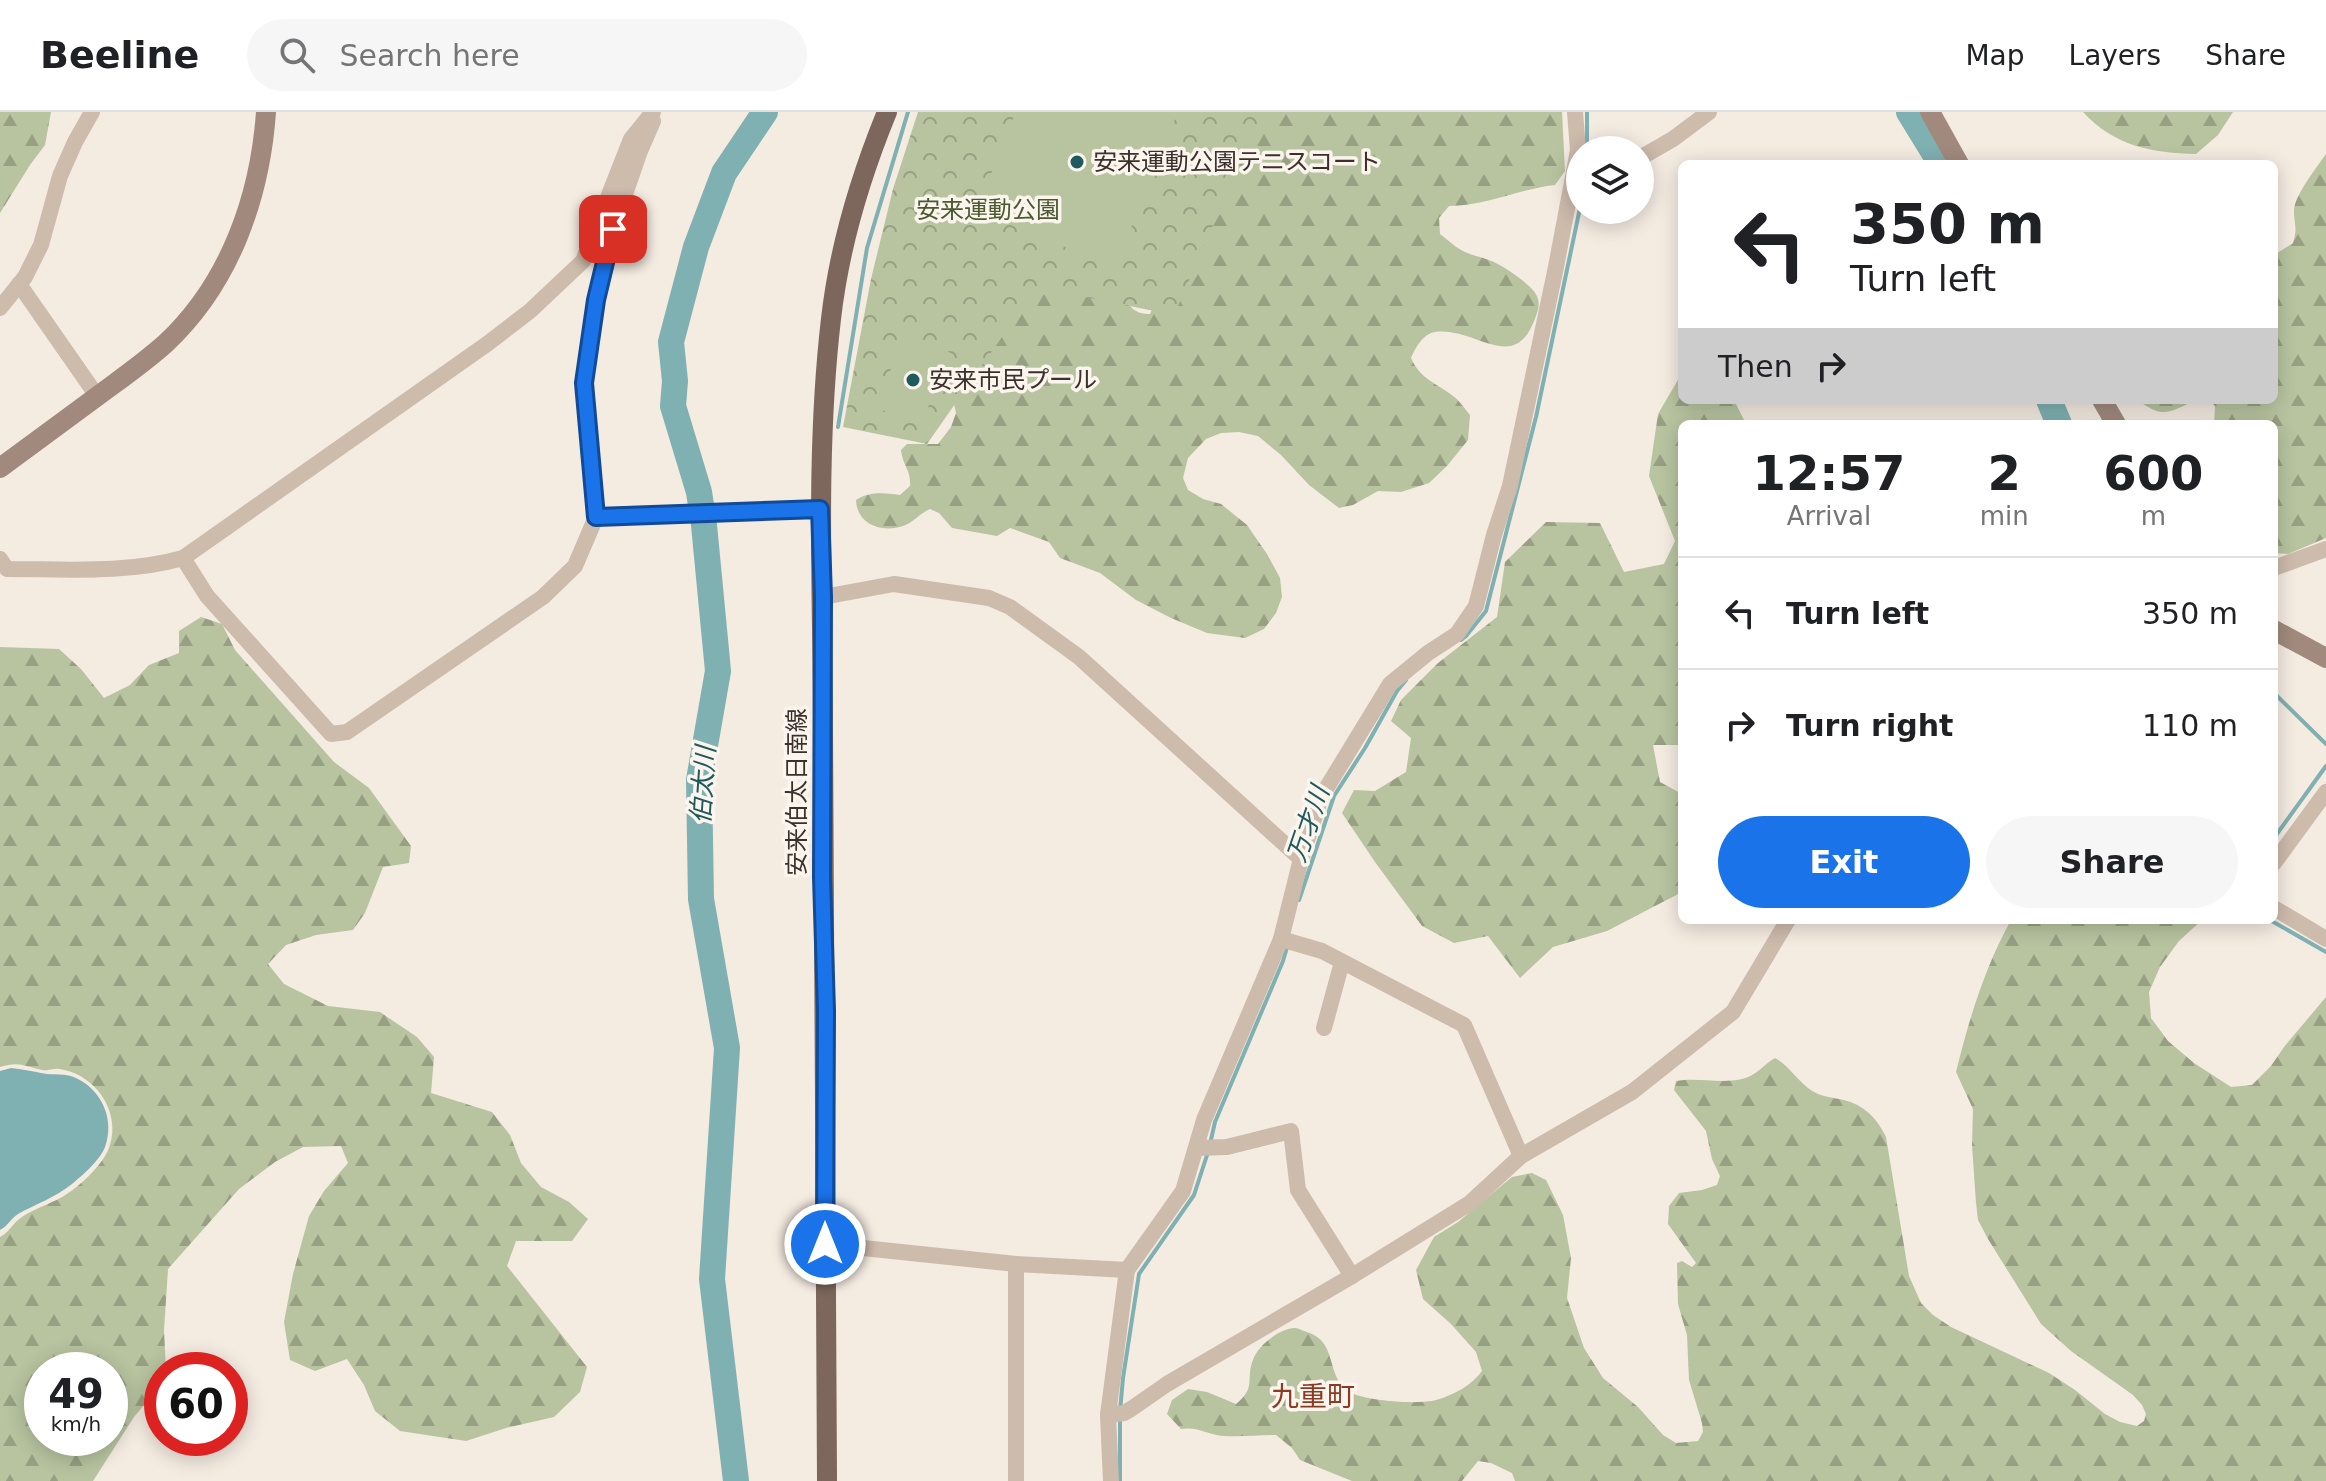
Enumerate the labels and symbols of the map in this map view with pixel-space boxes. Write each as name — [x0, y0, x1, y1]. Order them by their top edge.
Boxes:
place label: 安来運動公園テニスコート — [1093, 148, 1381, 176]
marker: 安来運動公園テニスコート — [1068, 153, 1086, 171]
pin — [579, 195, 647, 263]
park label: 安来運動公園 — [916, 196, 1060, 224]
place label: 安来市民プール — [929, 366, 1097, 394]
marker: 安来市民プール — [904, 371, 922, 389]
street label: 安来伯太日南線 — [783, 708, 811, 876]
water label: 伯太川 — [685, 742, 721, 825]
water label: 万才川 — [1281, 779, 1336, 866]
position arrow — [783, 1202, 867, 1286]
speed limit sign: 60 — [144, 1352, 248, 1456]
district label: 九重町 — [1271, 1380, 1355, 1413]

